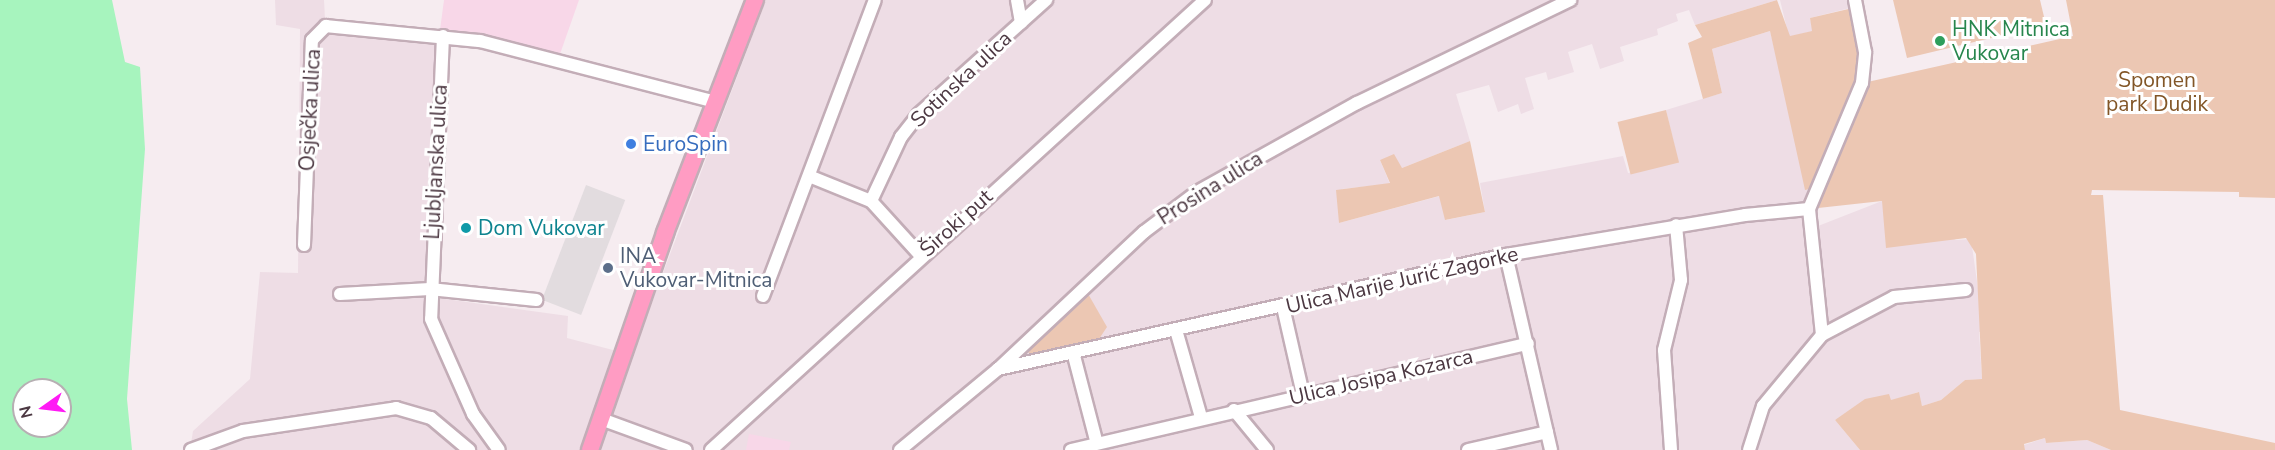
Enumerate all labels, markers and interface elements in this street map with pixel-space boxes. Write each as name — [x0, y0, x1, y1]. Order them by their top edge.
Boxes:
place label: HNK Mitnica Vukovar — [1952, 16, 2070, 66]
street label: Sotinska ulica — [905, 26, 1017, 132]
marker: HNK Mitnica Vukovar — [1933, 34, 1947, 48]
street label: Osječka ulica — [294, 48, 326, 172]
park label: Spomen park Dudik — [2106, 67, 2208, 117]
street label: Ljubljanska ulica — [419, 84, 453, 240]
place label: EuroSpin — [643, 131, 728, 157]
marker: EuroSpin — [624, 137, 638, 151]
street label: Prosina ulica — [1153, 146, 1267, 230]
street label: Široki put — [915, 184, 997, 262]
place label: Dom Vukovar — [478, 215, 605, 241]
marker: Dom Vukovar — [459, 221, 473, 235]
street label: Ulica Marije Jurić Zagorke — [1283, 241, 1521, 319]
place label: INA Vukovar-Mitnica — [620, 243, 772, 293]
marker: INA Vukovar-Mitnica — [601, 261, 615, 275]
street label: Ulica Josipa Kozarca — [1287, 344, 1475, 410]
north arrow — [12, 378, 72, 438]
text: N — [14, 403, 39, 420]

